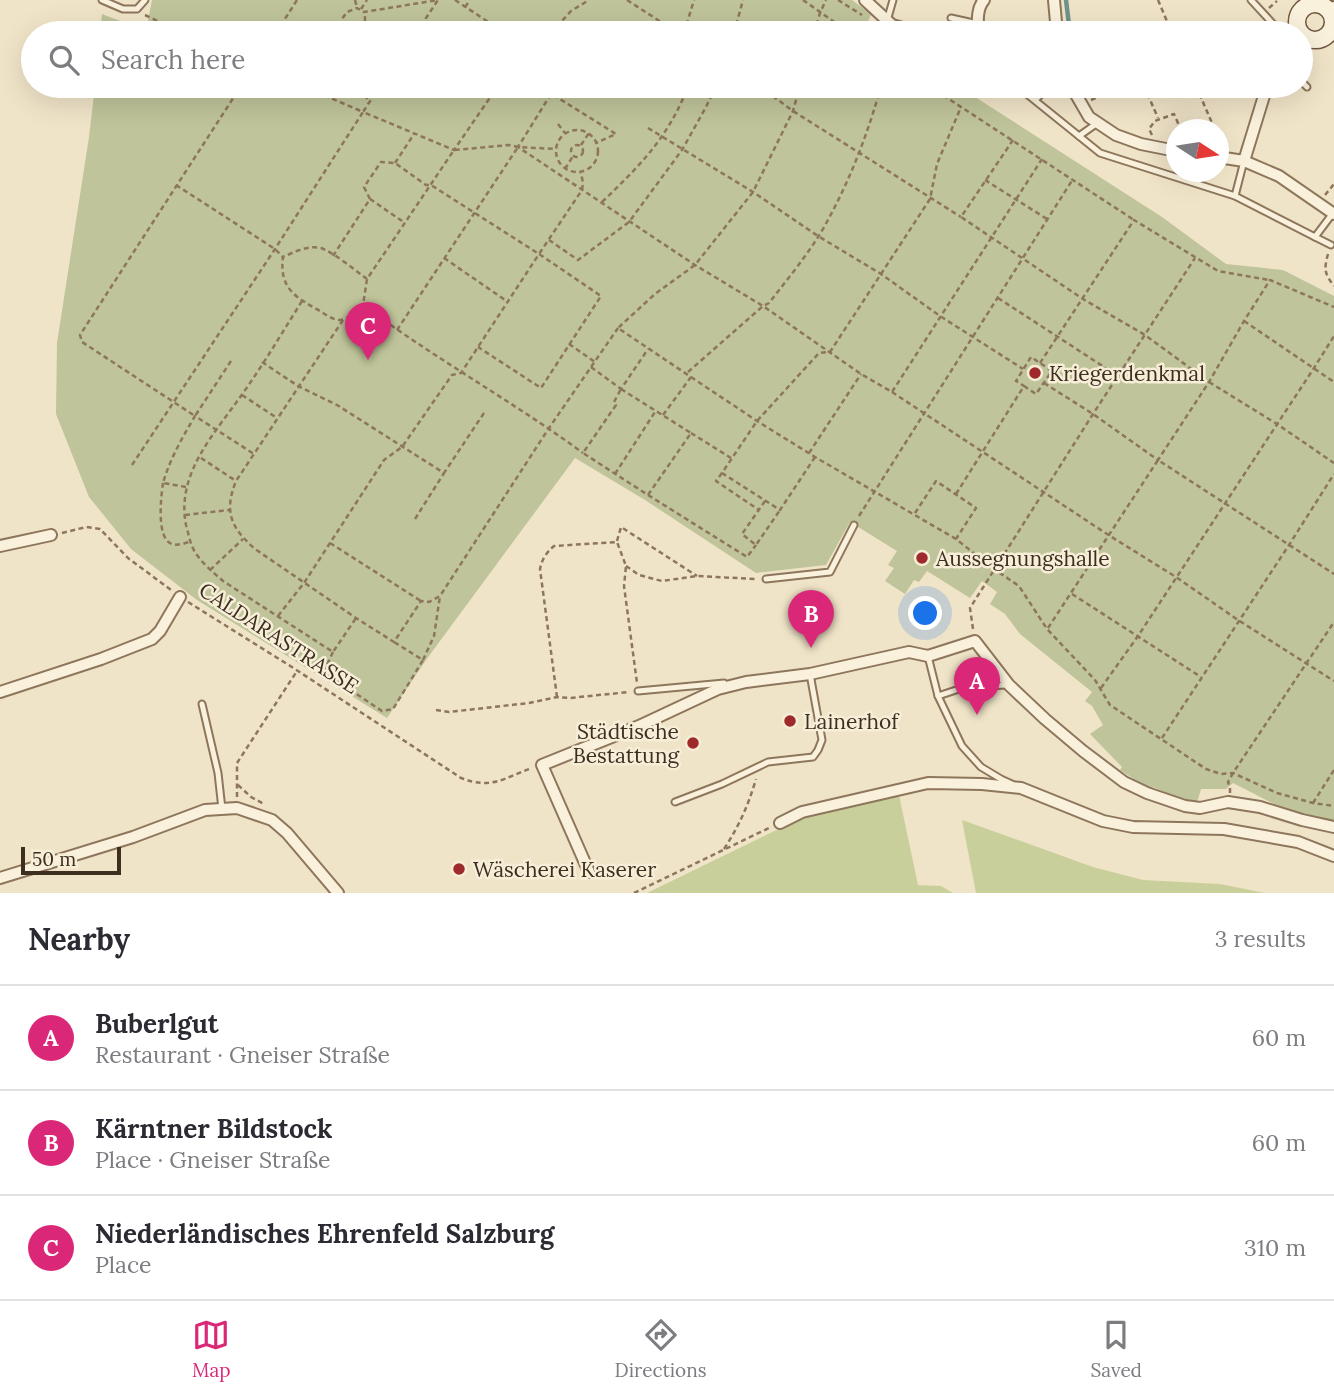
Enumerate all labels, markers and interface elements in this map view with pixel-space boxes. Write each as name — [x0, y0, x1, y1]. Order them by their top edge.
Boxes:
search box — [21, 21, 1313, 98]
icon: search — [45, 41, 83, 79]
text: Search here — [101, 43, 245, 76]
north arrow — [1166, 119, 1229, 182]
pin: C — [345, 302, 391, 360]
place label: Kriegerdenkmal — [1049, 360, 1205, 387]
marker: Kriegerdenkmal — [1027, 365, 1043, 381]
place label: Aussegnungshalle — [935, 545, 1110, 572]
marker: Aussegnungshalle — [914, 550, 930, 566]
street label: CALDARASTRASSE — [194, 576, 364, 700]
pin: B — [788, 590, 834, 648]
your location — [908, 596, 942, 630]
pin: A — [954, 657, 1000, 715]
place label: Lainerhof — [804, 708, 900, 735]
marker: Lainerhof — [782, 713, 798, 729]
place label: Städtische Bestattung — [573, 718, 679, 769]
marker: Städtische Bestattung — [685, 735, 701, 751]
scale bar — [21, 844, 121, 876]
text: 50 m — [32, 847, 76, 871]
place label: Wäscherei Kaserer — [473, 856, 656, 883]
marker: Wäscherei Kaserer — [451, 861, 467, 877]
text: Nearby — [28, 920, 130, 958]
text: 3 results — [1215, 924, 1306, 953]
text: Buberlgut — [95, 1007, 218, 1040]
text: A — [43, 1023, 59, 1052]
text: 60 m — [1252, 1023, 1306, 1052]
text: Restaurant · Gneiser Straße — [95, 1040, 390, 1069]
text: Kärntner Bildstock — [95, 1112, 333, 1145]
text: B — [43, 1128, 59, 1157]
text: 60 m — [1252, 1128, 1306, 1157]
text: Place · Gneiser Straße — [95, 1145, 331, 1174]
text: Niederländisches Ehrenfeld Salzburg — [95, 1217, 554, 1250]
text: C — [43, 1233, 59, 1262]
text: 310 m — [1244, 1233, 1306, 1262]
text: Place — [95, 1250, 152, 1279]
tab: Map — [192, 1316, 231, 1382]
tab: Directions — [615, 1316, 707, 1382]
tab: Saved — [1091, 1316, 1142, 1382]

